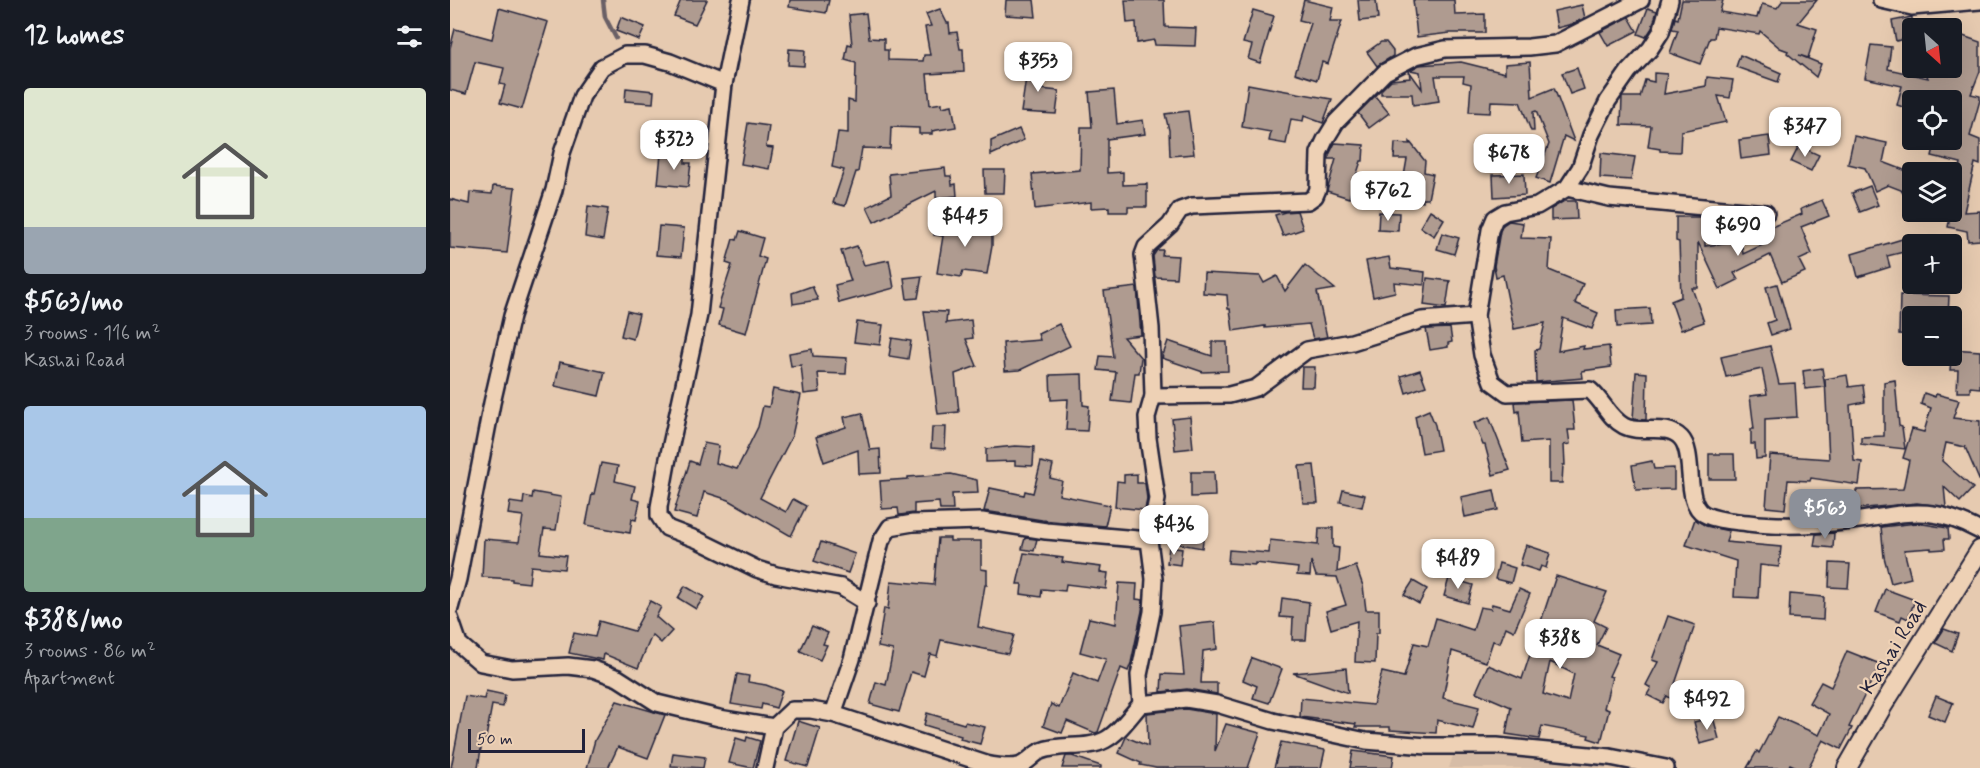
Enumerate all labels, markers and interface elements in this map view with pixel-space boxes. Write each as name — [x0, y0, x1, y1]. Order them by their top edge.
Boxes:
north arrow — [1902, 18, 1962, 78]
map controls — [1902, 18, 1962, 366]
text: 12 homes — [24, 19, 124, 53]
icon: filters — [393, 20, 426, 53]
pin: $353 — [1002, 42, 1074, 93]
text: $353 — [1018, 48, 1058, 75]
button: locate — [1902, 90, 1962, 150]
pin: $347 — [1769, 107, 1841, 158]
text: $347 — [1783, 113, 1827, 140]
pin: $323 — [638, 120, 710, 171]
text: $323 — [654, 126, 694, 153]
icon: home — [171, 127, 279, 235]
pin: $678 — [1473, 134, 1545, 185]
text: $678 — [1488, 140, 1530, 167]
button: layers — [1902, 162, 1962, 222]
pin: $762 — [1352, 171, 1424, 222]
text: $762 — [1365, 177, 1411, 204]
pin: $445 — [929, 197, 1001, 248]
text: $445 — [942, 203, 988, 230]
pin: $690 — [1702, 206, 1774, 257]
text: $690 — [1715, 212, 1761, 239]
button: + — [1902, 234, 1962, 294]
text: $563/mo — [24, 286, 123, 320]
button: − — [1902, 306, 1962, 366]
text: 3 rooms · 116 m² — [24, 320, 160, 347]
text: Kashai Road — [24, 347, 125, 374]
icon: home — [171, 445, 279, 553]
pin: $563 — [1789, 489, 1861, 540]
text: $563 — [1804, 495, 1847, 522]
pin: $436 — [1138, 505, 1210, 556]
text: $436 — [1153, 511, 1195, 538]
pin: $489 — [1422, 539, 1494, 590]
text: $489 — [1436, 545, 1480, 572]
street label: Kashai Road — [1854, 595, 1934, 700]
text: $388/mo — [24, 604, 123, 638]
pin: $388 — [1524, 619, 1596, 670]
text: $388 — [1539, 625, 1581, 652]
text: 3 rooms · 86 m² — [24, 638, 156, 665]
text: Apartment — [24, 665, 115, 692]
pin: $492 — [1671, 680, 1743, 731]
text: $492 — [1683, 686, 1731, 713]
scale bar — [468, 726, 585, 754]
text: 50 m — [477, 729, 513, 750]

